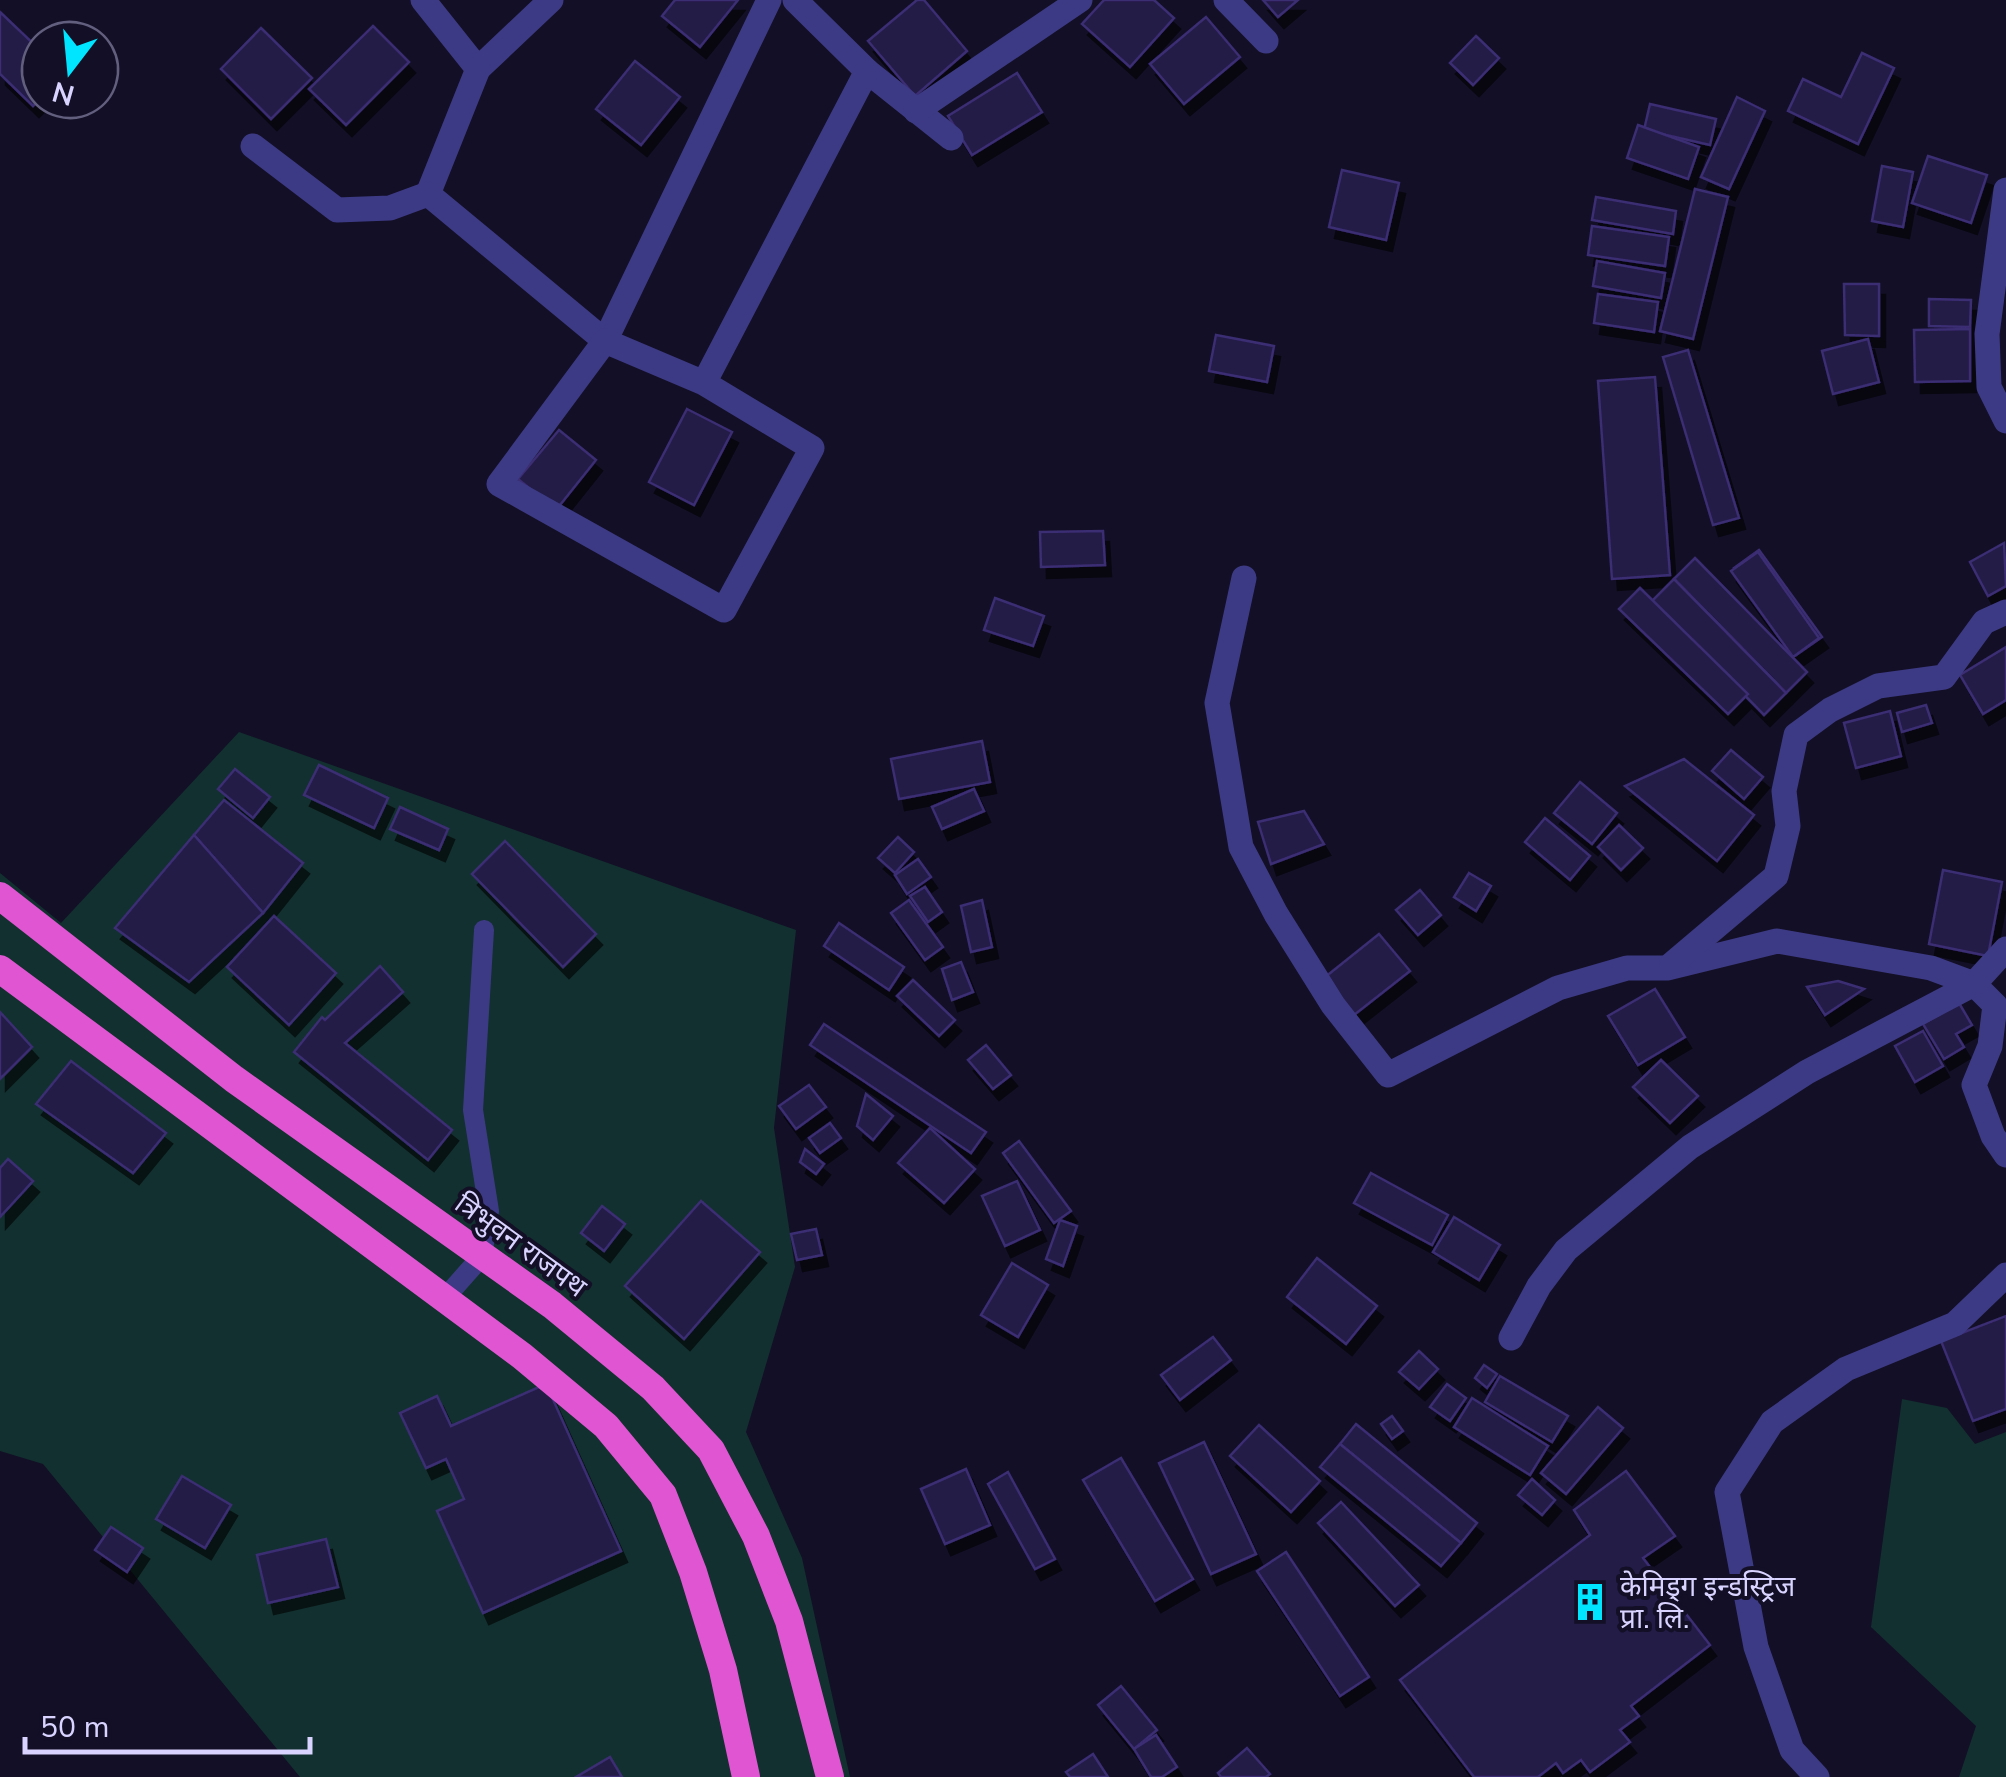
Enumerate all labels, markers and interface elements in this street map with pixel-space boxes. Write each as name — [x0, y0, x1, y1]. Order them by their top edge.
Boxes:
north arrow — [20, 20, 120, 120]
text: N — [48, 72, 79, 114]
street label: त्रिभुवन राजपथ — [447, 1185, 595, 1307]
place label: केमिड्रग इन्डस्ट्रिज प्रा. लि. — [1620, 1568, 1796, 1638]
building icon: केमिड्रग इन्डस्ट्रिज प्रा. लि. — [1569, 1581, 1611, 1623]
scale bar — [25, 1692, 310, 1754]
text: 50 m — [40, 1707, 109, 1748]

